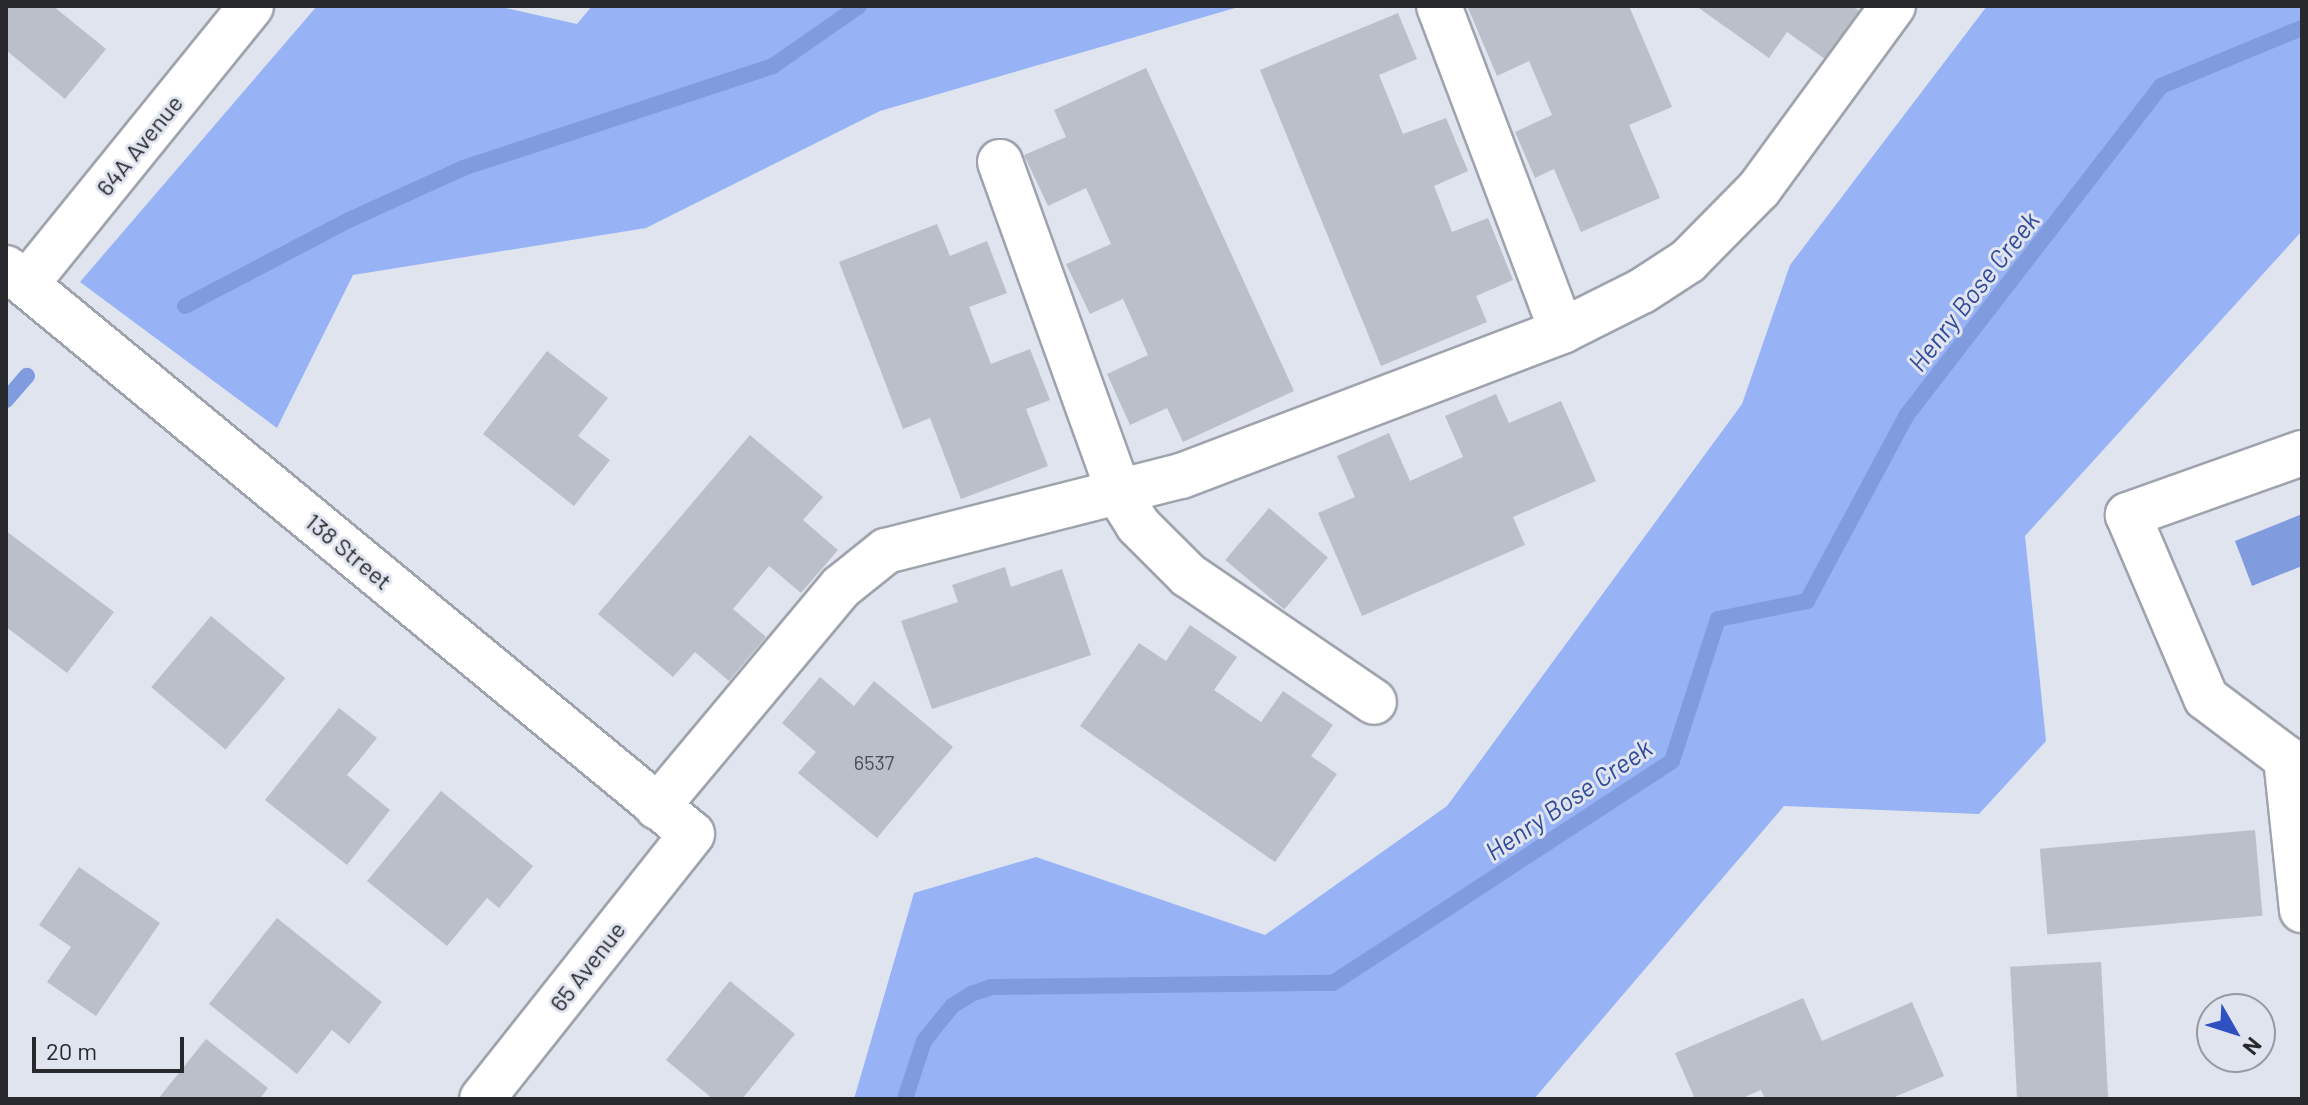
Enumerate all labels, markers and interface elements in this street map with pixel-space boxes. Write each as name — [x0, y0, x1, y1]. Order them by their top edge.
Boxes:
street label: 64A Avenue — [90, 89, 188, 201]
water label: Henry Bose Creek — [1901, 205, 2045, 377]
street label: 138 Street — [300, 507, 398, 595]
water label: Henry Bose Creek — [1479, 732, 1657, 866]
house number: 6537 — [854, 750, 894, 774]
street label: 65 Avenue — [543, 915, 631, 1017]
north arrow — [2196, 993, 2276, 1073]
scale bar — [36, 1021, 188, 1071]
text: N — [2238, 1033, 2268, 1061]
text: 20 m — [46, 1036, 97, 1065]

